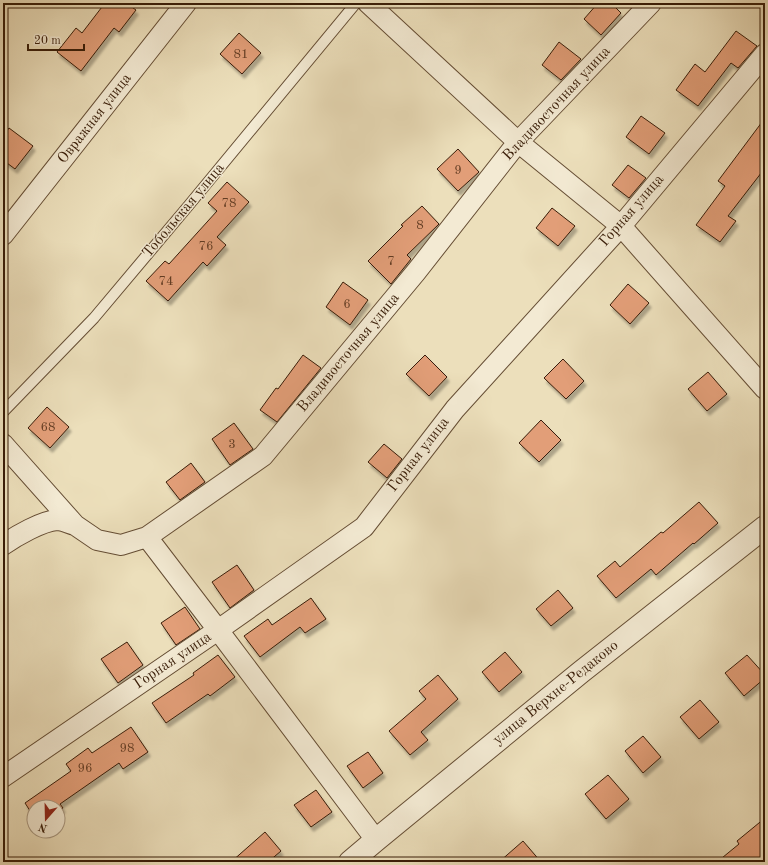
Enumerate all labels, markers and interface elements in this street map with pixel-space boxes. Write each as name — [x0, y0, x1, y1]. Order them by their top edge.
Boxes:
scale bar — [28, 26, 84, 52]
text: 20 m — [34, 35, 61, 47]
street label: Владивосточная улица — [500, 44, 614, 164]
house number: 81 — [233, 48, 249, 61]
street label: Овражная улица — [55, 71, 135, 167]
street label: Тобольская улица — [140, 160, 228, 261]
house number: 9 — [454, 164, 462, 177]
street label: Горная улица — [597, 172, 668, 250]
house number: 78 — [221, 197, 237, 210]
house number: 8 — [416, 219, 424, 232]
house number: 76 — [198, 240, 214, 253]
house number: 7 — [387, 255, 395, 268]
house number: 74 — [158, 275, 174, 288]
street label: Владивосточная улица — [295, 290, 403, 415]
house number: 6 — [343, 298, 351, 311]
street label: Горная улица — [385, 415, 453, 495]
house number: 68 — [40, 421, 56, 434]
house number: 3 — [228, 438, 236, 451]
street label: Горная улица — [132, 629, 215, 692]
street label: улица Верхне-Редаково — [491, 638, 621, 748]
house number: 98 — [119, 742, 135, 755]
house number: 96 — [77, 762, 93, 775]
north arrow — [26, 799, 66, 839]
text: N — [37, 820, 49, 834]

